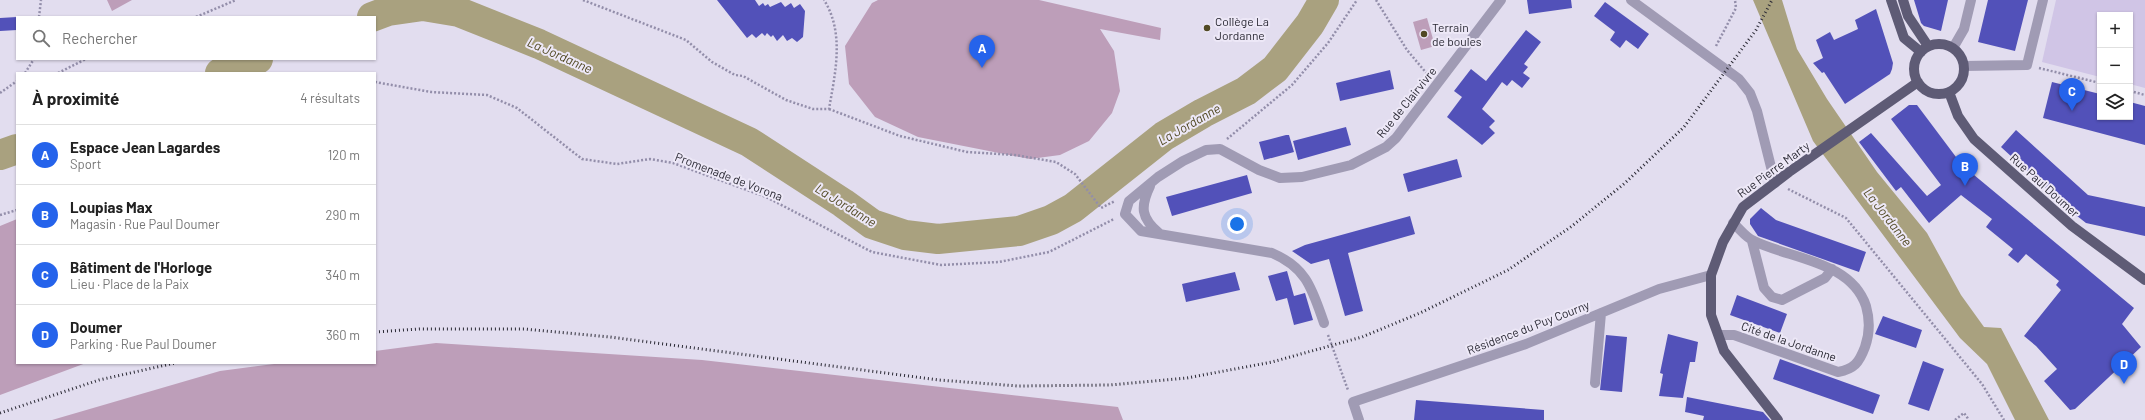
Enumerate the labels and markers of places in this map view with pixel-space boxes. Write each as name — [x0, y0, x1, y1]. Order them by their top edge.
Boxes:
place label: Collège La Jordanne — [1215, 14, 1269, 42]
place label: Terrain de boules — [1432, 20, 1482, 48]
marker: Collège La Jordanne — [1202, 23, 1212, 33]
marker: Terrain de boules — [1419, 29, 1429, 39]
pin: A — [969, 35, 995, 68]
pin: C — [2059, 78, 2085, 111]
pin: B — [1952, 153, 1978, 186]
pin: D — [2111, 351, 2137, 384]

